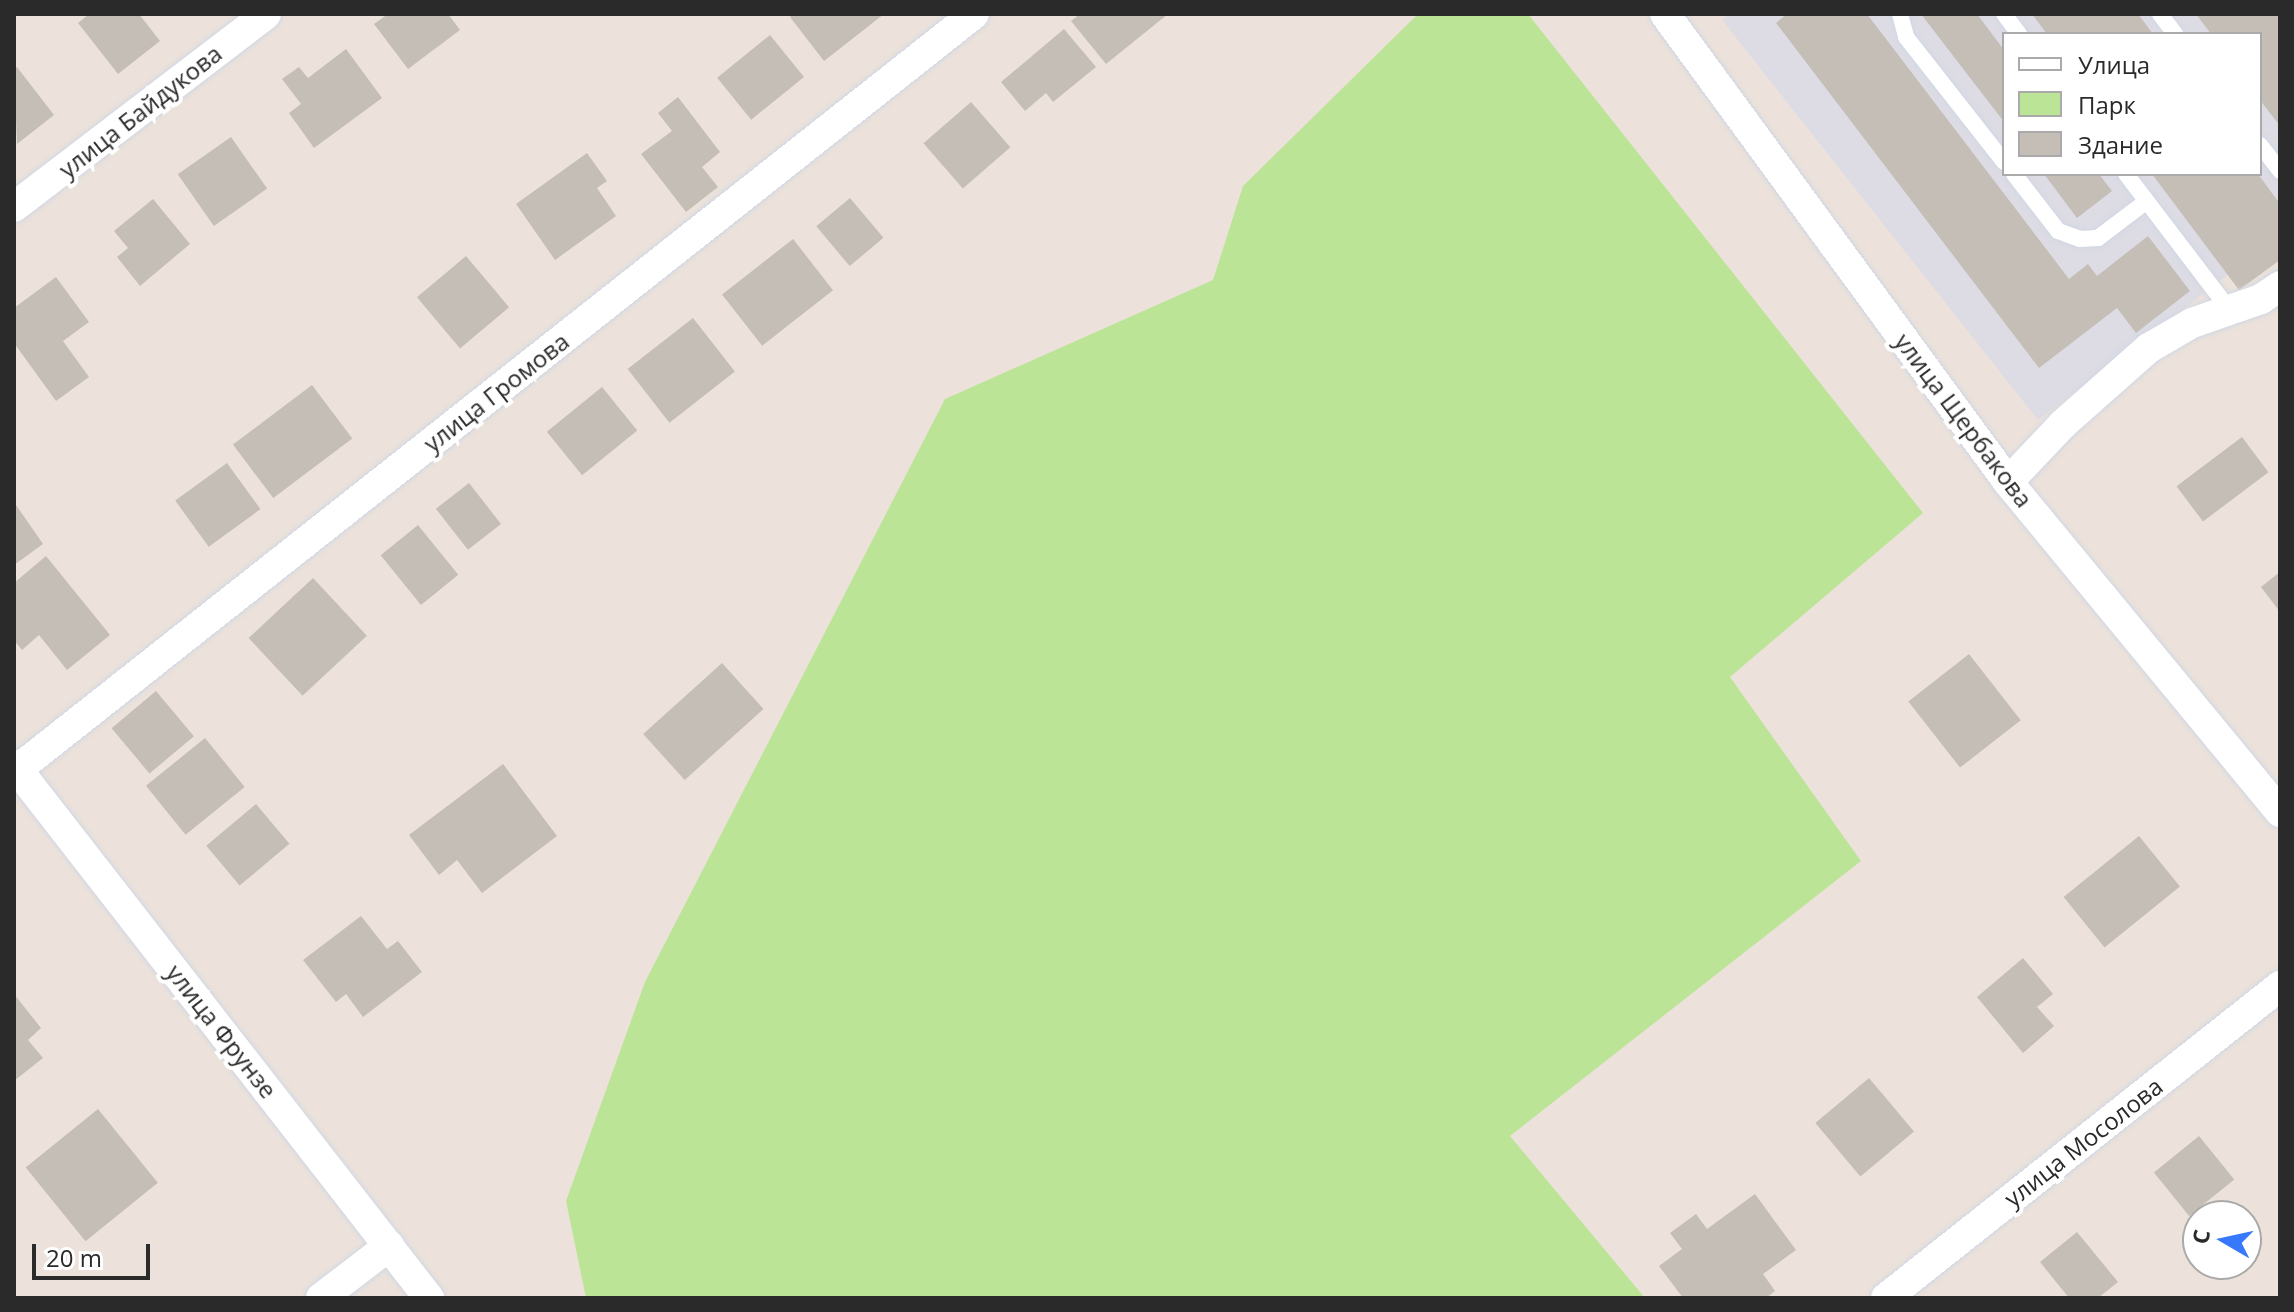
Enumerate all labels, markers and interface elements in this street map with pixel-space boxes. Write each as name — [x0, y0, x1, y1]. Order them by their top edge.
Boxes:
legend — [2002, 32, 2262, 176]
street label: улица Байдукова — [53, 39, 227, 183]
text: Улица — [2078, 48, 2150, 81]
text: Парк — [2078, 88, 2136, 121]
text: Здание — [2078, 128, 2163, 161]
street label: улица Громова — [418, 326, 574, 458]
street label: улица Щербакова — [1889, 327, 2039, 513]
street label: улица Фрунзе — [161, 958, 283, 1104]
street label: улица Мосолова — [1998, 1071, 2168, 1213]
north arrow — [2182, 1200, 2262, 1280]
text: С — [2184, 1227, 2216, 1246]
scale bar — [36, 1228, 154, 1278]
text: 20 m — [46, 1241, 102, 1274]

